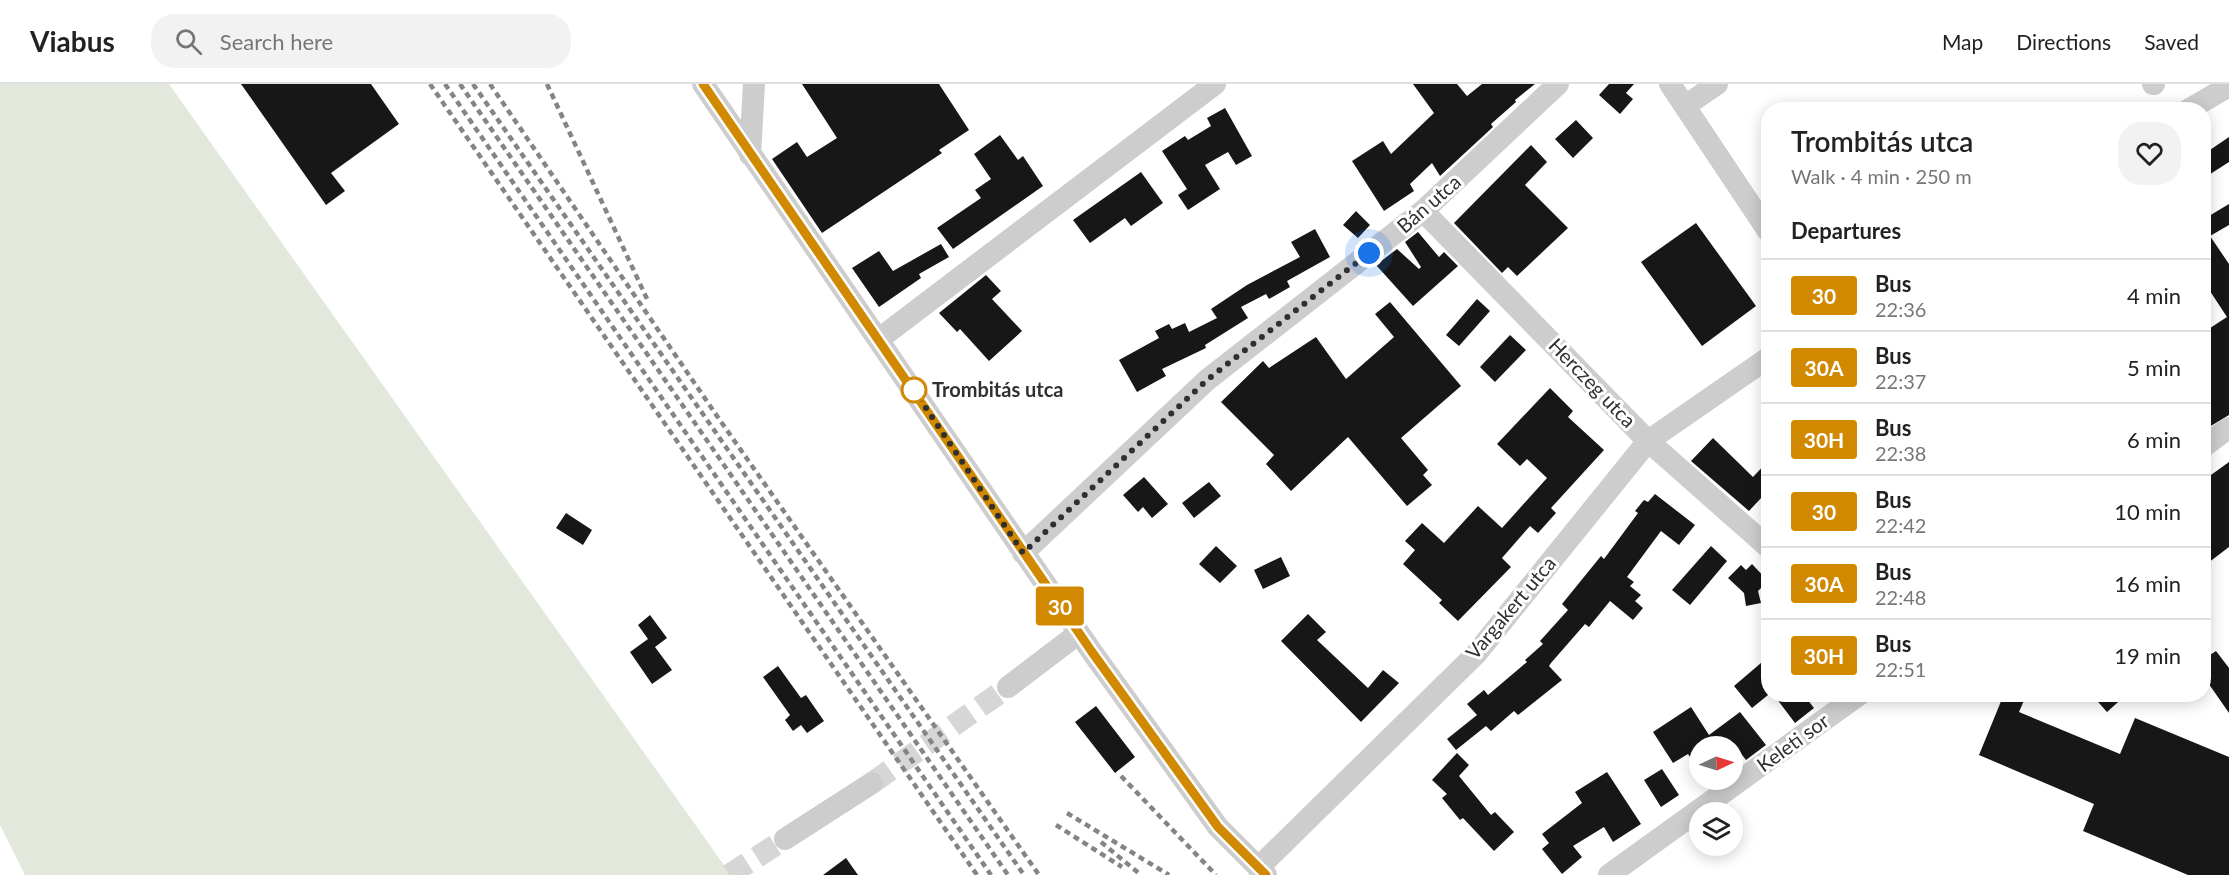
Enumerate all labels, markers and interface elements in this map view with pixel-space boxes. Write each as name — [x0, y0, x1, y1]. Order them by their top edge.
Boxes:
search box — [151, 14, 571, 68]
text: Viabus — [30, 24, 115, 58]
icon: search — [172, 25, 205, 58]
text: Search here — [220, 28, 333, 55]
text: Map — [1942, 29, 1983, 54]
text: Directions — [2016, 29, 2111, 54]
text: Saved — [2144, 29, 2199, 54]
button: heart — [2118, 122, 2181, 185]
text: Trombitás utca — [1791, 124, 1973, 158]
text: Walk · 4 min · 250 m — [1791, 164, 1972, 188]
street label: Bán utca — [1392, 169, 1465, 237]
text: Departures — [1791, 217, 1901, 244]
your location — [1354, 238, 1384, 268]
text: Bus — [1875, 270, 1911, 297]
text: 4 min — [2127, 282, 2181, 309]
text: 30 — [1812, 283, 1836, 308]
text: 22:36 — [1875, 297, 1926, 321]
street label: Herczeg utca — [1544, 333, 1641, 432]
text: Bus — [1875, 342, 1911, 369]
text: 5 min — [2127, 354, 2181, 381]
text: 30A — [1805, 355, 1843, 380]
text: 22:37 — [1875, 369, 1926, 393]
marker: Trombitás utca — [901, 377, 927, 403]
place label: Trombitás utca — [932, 377, 1064, 401]
text: Bus — [1875, 414, 1911, 441]
text: 6 min — [2127, 426, 2181, 453]
text: 30H — [1804, 427, 1844, 452]
text: 22:38 — [1875, 441, 1926, 465]
text: Bus — [1875, 486, 1911, 513]
text: 10 min — [2114, 498, 2181, 525]
text: 30 — [1812, 499, 1836, 524]
text: 22:42 — [1875, 513, 1926, 537]
street label: Vargakert utca — [1460, 551, 1560, 664]
text: Bus — [1875, 558, 1911, 585]
text: 16 min — [2114, 570, 2181, 597]
text: 30A — [1805, 571, 1843, 596]
text: 22:48 — [1875, 585, 1926, 609]
line badge: 30 — [1033, 586, 1087, 626]
text: 30 — [1048, 594, 1072, 619]
text: Bus — [1875, 630, 1911, 657]
text: 19 min — [2114, 642, 2181, 669]
text: 30H — [1804, 643, 1844, 668]
text: 22:51 — [1875, 657, 1926, 681]
street label: Keleti sor — [1752, 708, 1834, 776]
north arrow — [1689, 736, 1743, 790]
map controls — [1689, 736, 1743, 856]
button: layers — [1689, 802, 1743, 856]

